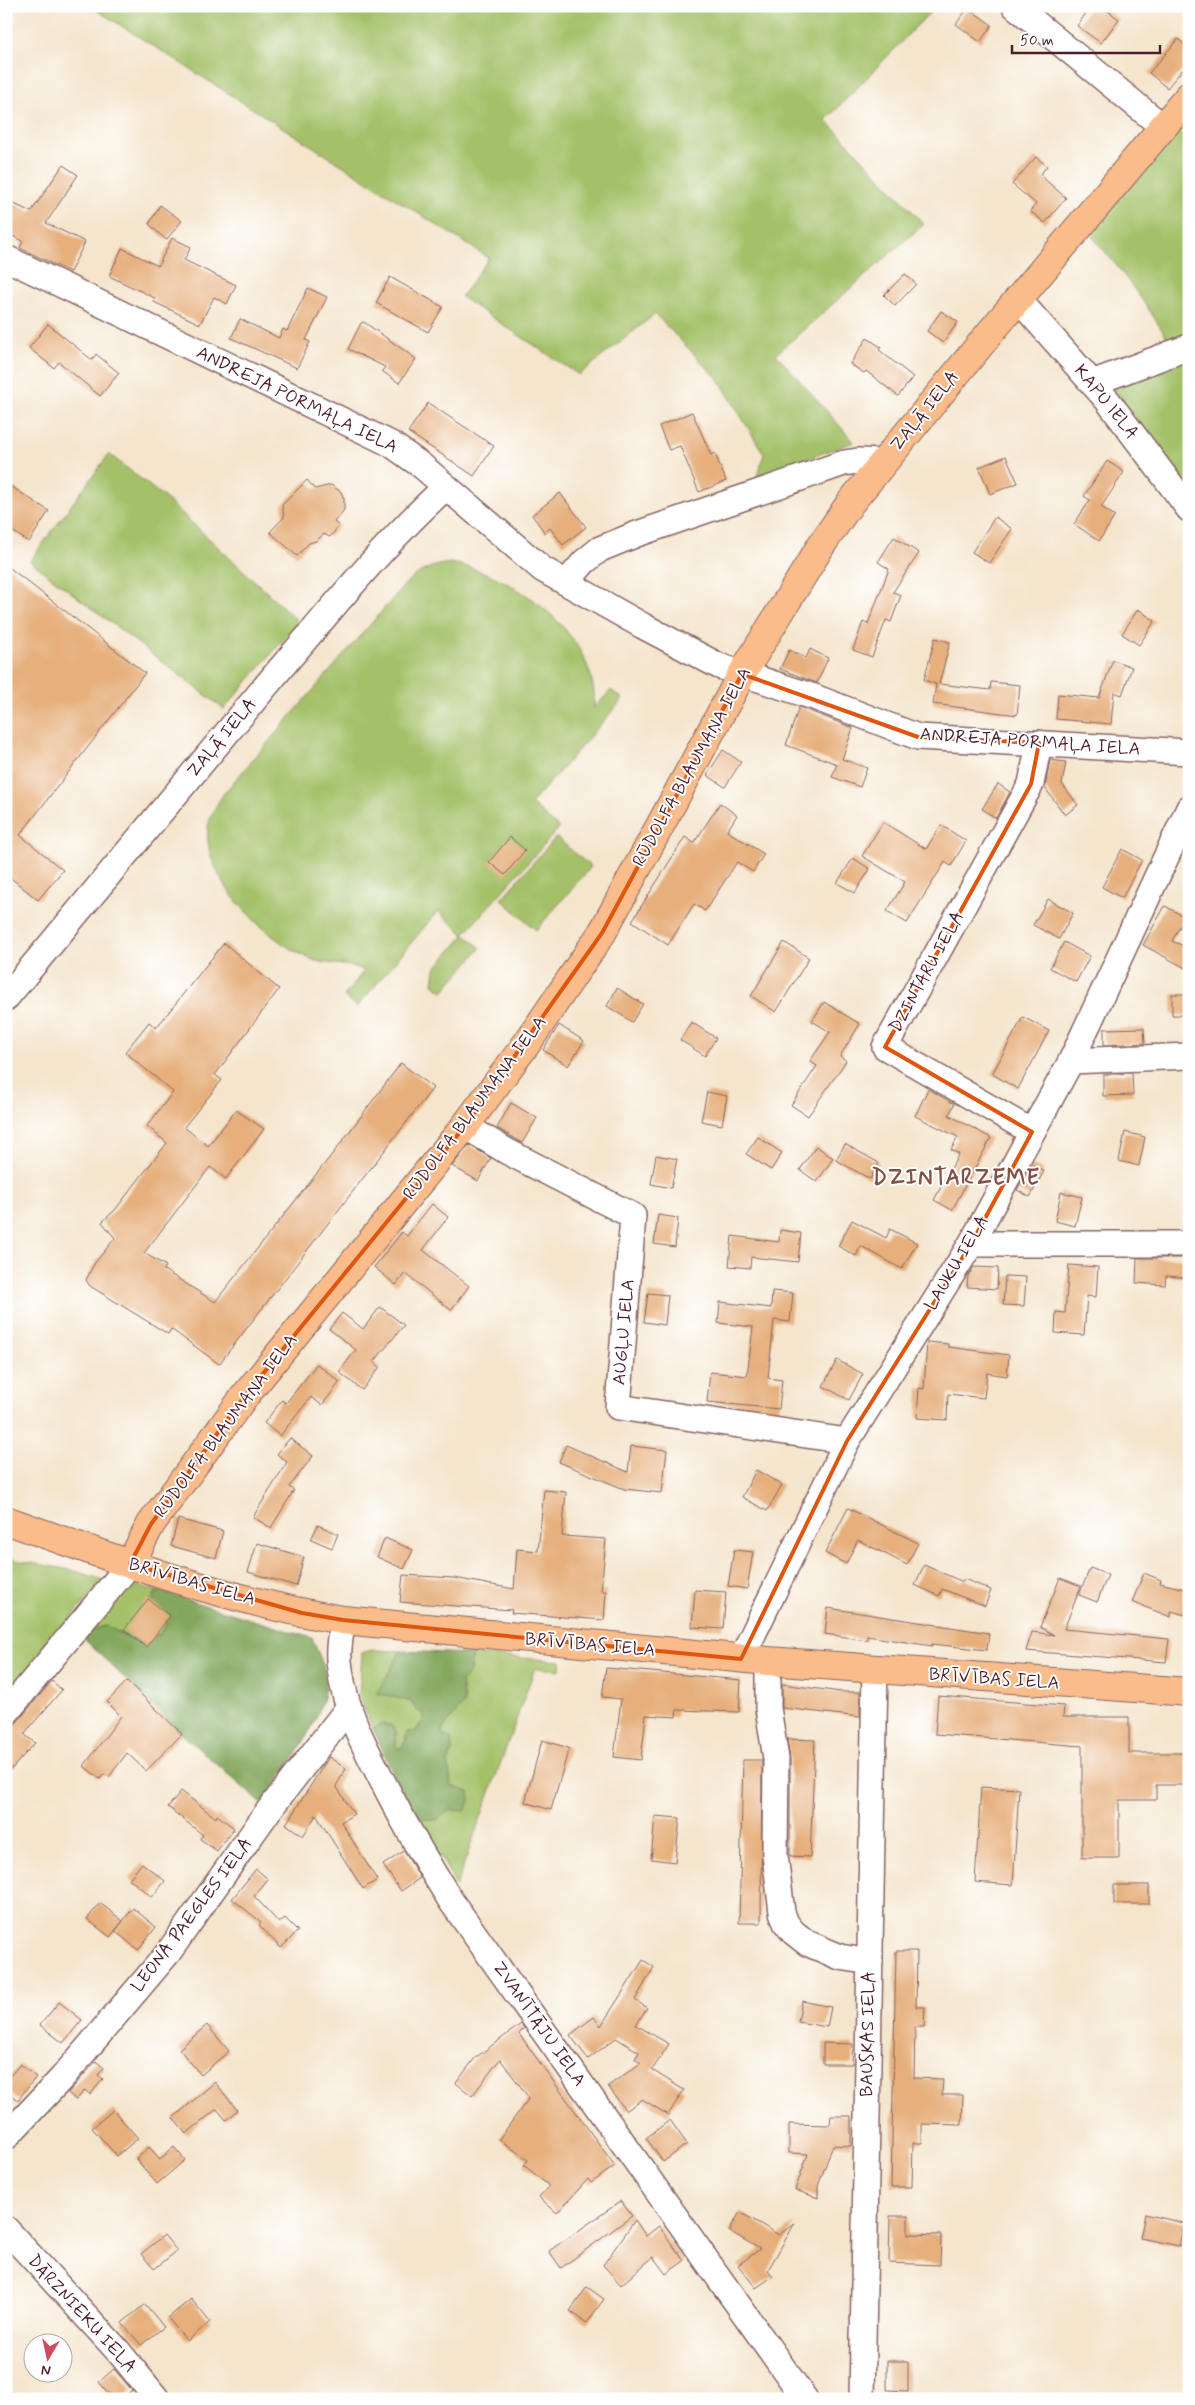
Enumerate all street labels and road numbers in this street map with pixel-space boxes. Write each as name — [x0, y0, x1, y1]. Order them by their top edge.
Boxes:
street label: ANDREJA PORMAĻA IELA — [192, 341, 402, 459]
street label: KAPU IELA — [1068, 359, 1144, 445]
street label: ZAĻĀ IELA — [885, 366, 965, 456]
street label: RŪDOLFA BLAUMAŅA IELA — [627, 663, 757, 871]
street label: ZAĻĀ IELA — [182, 693, 262, 783]
street label: ANDREJA PORMAĻA IELA — [919, 722, 1141, 762]
street label: DZINTARU IELA — [884, 907, 970, 1037]
street label: RŪDOLFA BLAUMAŅA IELA — [398, 1011, 552, 1205]
street label: LAUKU IELA — [919, 1211, 995, 1315]
street label: AUGĻU IELA — [607, 1278, 641, 1386]
street label: RŪDOLFA BLAUMAŅA IELA — [149, 1329, 303, 1523]
street label: BRĪVĪBAS IELA — [126, 1552, 258, 1612]
street label: BRĪVĪBAS IELA — [524, 1627, 656, 1663]
street label: BRĪVĪBAS IELA — [928, 1662, 1060, 1696]
street label: LEONA PAEGLES IELA — [126, 1833, 258, 1997]
street label: ZVANĪTĀJU IELA — [487, 1957, 591, 2091]
street label: BAUSKAS IELA — [855, 1971, 881, 2097]
street label: DĀRZNIEKU IELA — [23, 2250, 141, 2378]

